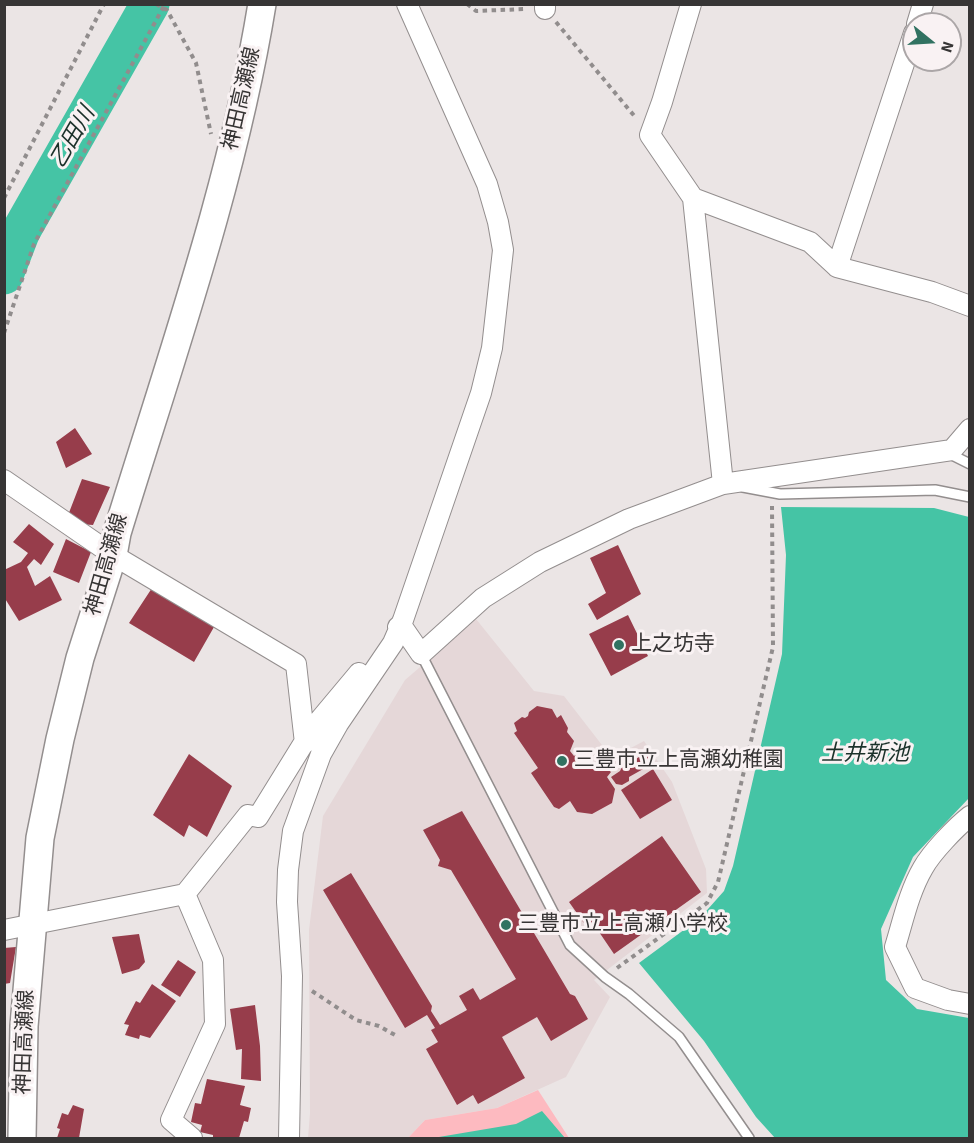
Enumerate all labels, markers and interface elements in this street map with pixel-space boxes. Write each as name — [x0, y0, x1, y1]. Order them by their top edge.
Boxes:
north arrow — [902, 12, 962, 72]
text: N — [935, 38, 959, 55]
street label: 神田高瀬線 — [219, 45, 267, 153]
water label: 乙田川 — [46, 103, 102, 173]
street label: 神田高瀬線 — [81, 511, 135, 619]
place label: 上之坊寺 — [631, 632, 715, 658]
marker: 上之坊寺 — [612, 638, 626, 652]
water label: 土井新池 — [821, 742, 909, 768]
place label: 三豊市立上高瀬幼稚園 — [574, 748, 784, 774]
marker: 三豊市立上高瀬幼稚園 — [555, 754, 569, 768]
place label: 三豊市立上高瀬小学校 — [518, 912, 728, 938]
marker: 三豊市立上高瀬小学校 — [499, 918, 513, 932]
street label: 神田高瀬線 — [12, 989, 40, 1095]

